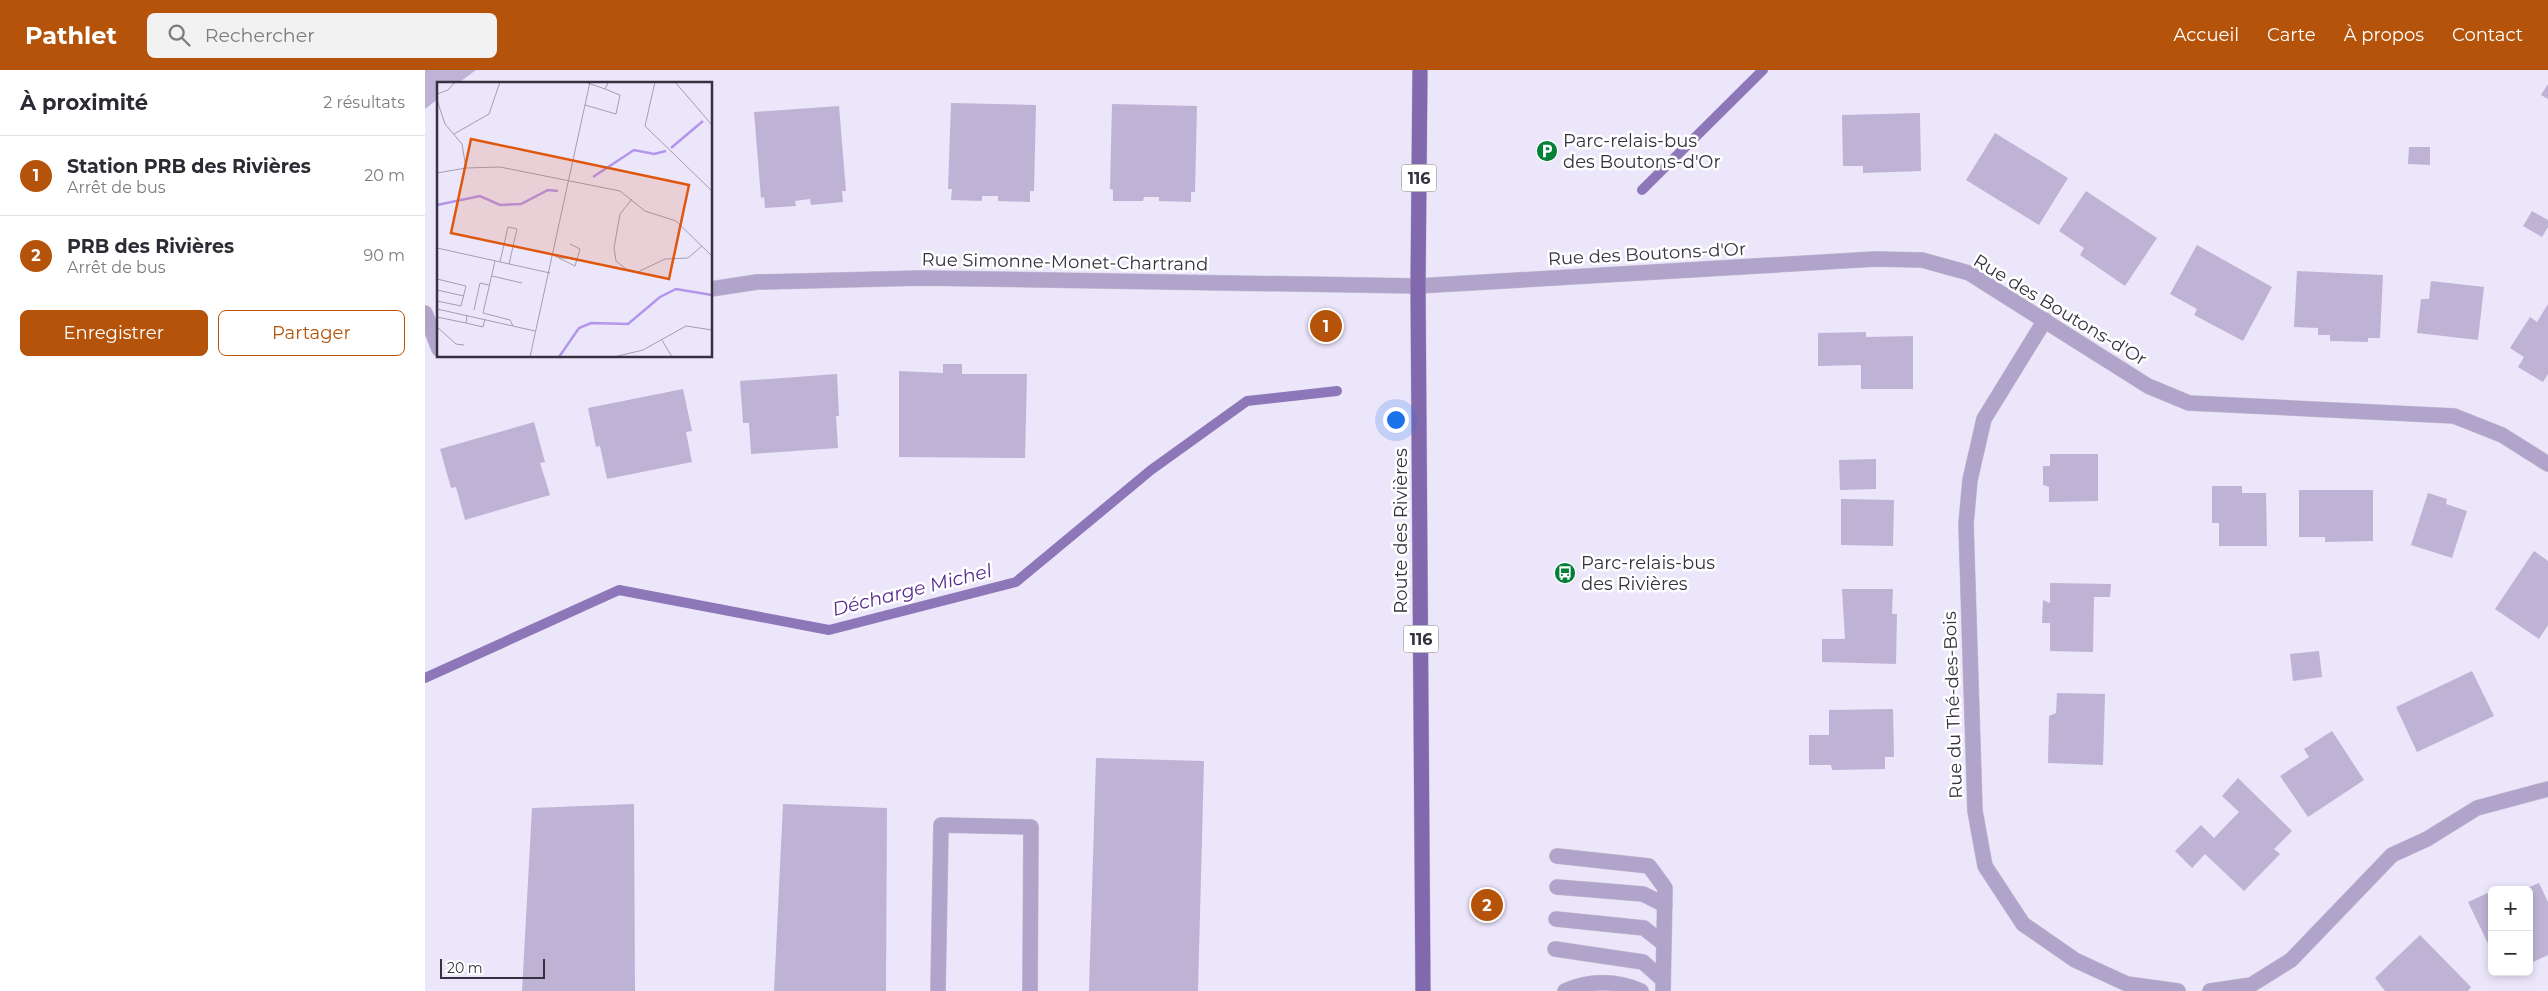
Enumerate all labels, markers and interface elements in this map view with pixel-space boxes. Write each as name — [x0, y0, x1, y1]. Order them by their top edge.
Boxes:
search box — [147, 13, 497, 58]
text: Pathlet — [25, 21, 117, 50]
icon: search — [165, 21, 193, 49]
text: Rechercher — [205, 24, 315, 47]
text: Accueil — [2174, 24, 2239, 46]
text: Carte — [2267, 24, 2316, 46]
text: À propos — [2344, 24, 2424, 46]
text: Contact — [2452, 24, 2523, 46]
inset map — [437, 82, 713, 358]
text: À proximité — [20, 90, 148, 115]
text: 2 résultats — [323, 93, 405, 112]
place label: Parc-relais-bus des Boutons-d'Or — [1563, 130, 1721, 173]
parking icon: Parc-relais-bus des Boutons-d'Or — [1535, 139, 1559, 163]
text: Station PRB des Rivières — [67, 155, 311, 178]
road number: 116 — [1401, 165, 1437, 192]
text: 1 — [33, 166, 39, 185]
text: 20 m — [364, 166, 405, 185]
text: Arrêt de bus — [67, 178, 165, 197]
text: PRB des Rivières — [67, 235, 234, 258]
street label: Rue des Boutons-d'Or — [1547, 238, 1747, 270]
text: 2 — [31, 246, 41, 265]
text: 90 m — [363, 246, 405, 265]
street label: Rue Simonne-Monet-Chartrand — [921, 248, 1209, 276]
street label: Rue des Boutons-d'Or — [1969, 249, 2151, 371]
text: Arrêt de bus — [67, 258, 165, 277]
pin: 1 — [1310, 307, 1342, 345]
button: Enregistrer — [20, 310, 208, 356]
button: Partager — [218, 310, 405, 356]
your location — [1383, 407, 1409, 433]
street label: Route des Rivières — [1390, 448, 1412, 614]
place label: Parc-relais-bus des Rivières — [1581, 552, 1715, 595]
water label: Décharge Michel — [830, 559, 995, 621]
bus stop icon: Parc-relais-bus des Rivières — [1553, 561, 1577, 585]
street label: Rue du Thé-des-Bois — [1939, 611, 1967, 799]
road number: 116 — [1403, 626, 1439, 652]
pin: 2 — [1471, 886, 1503, 924]
map controls — [2488, 886, 2533, 976]
button: + — [2488, 886, 2533, 931]
button: − — [2488, 931, 2533, 976]
scale bar — [440, 956, 545, 979]
text: 20 m — [447, 959, 483, 977]

